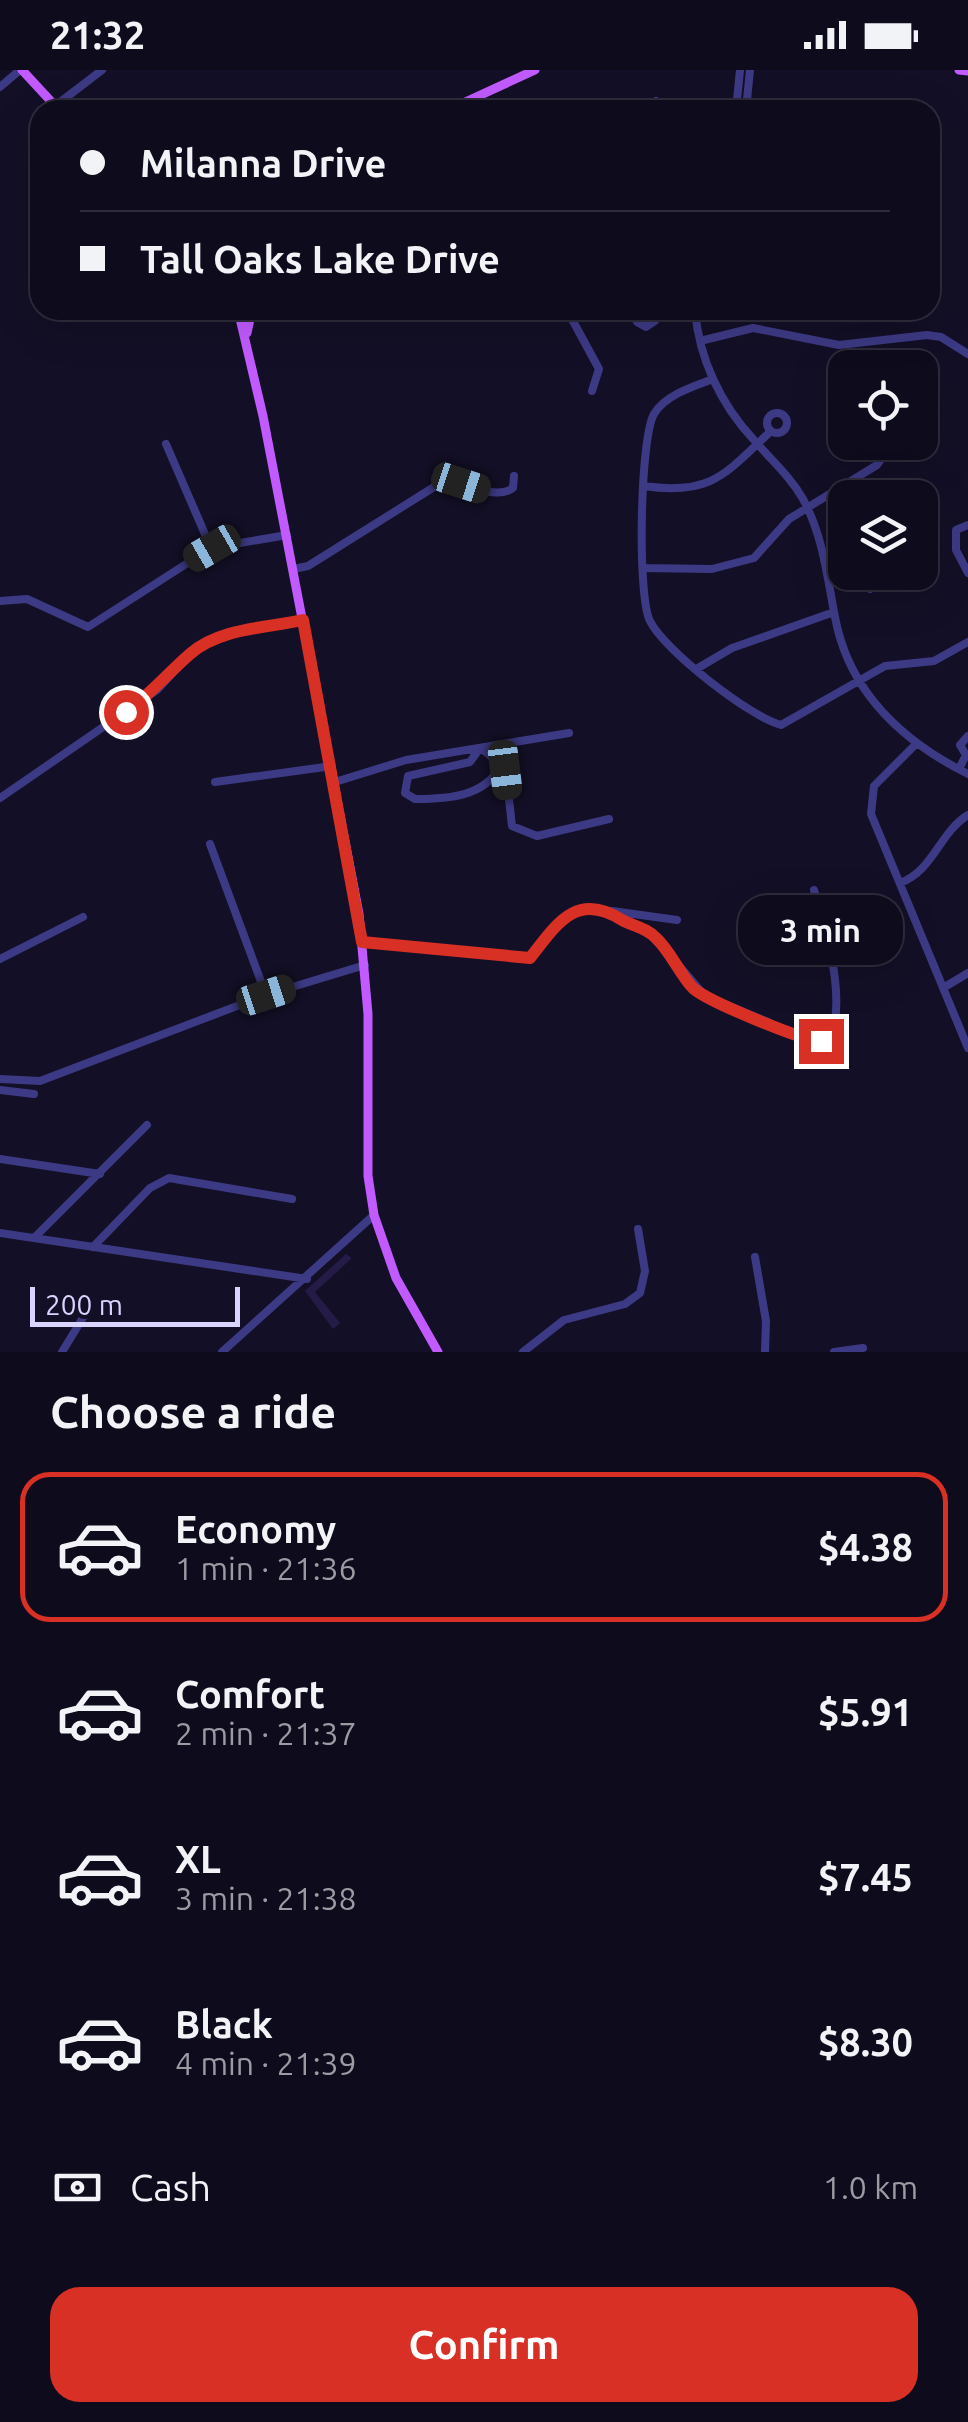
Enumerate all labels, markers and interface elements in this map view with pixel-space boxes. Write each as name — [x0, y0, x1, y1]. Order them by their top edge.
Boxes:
text: 21:32 — [50, 14, 145, 56]
text: Milanna Drive — [140, 142, 386, 184]
text: Tall Oaks Lake Drive — [140, 238, 500, 280]
map controls — [828, 350, 938, 590]
button: locate — [828, 350, 938, 460]
car — [428, 459, 494, 507]
button: layers — [828, 480, 938, 590]
car — [179, 520, 245, 576]
route start — [104, 690, 149, 735]
car — [486, 738, 524, 802]
callout: 3 min — [738, 896, 904, 966]
text: 3 min — [780, 912, 861, 948]
car — [233, 971, 299, 1019]
route end — [799, 1019, 844, 1064]
scale bar — [30, 1282, 240, 1326]
text: 200 m — [45, 1289, 123, 1320]
text: Choose a ride — [50, 1386, 336, 1437]
icon: car — [55, 1502, 145, 1592]
text: Economy — [175, 1508, 336, 1550]
text: $4.38 — [818, 1526, 913, 1568]
text: 1 min · 21:36 — [175, 1550, 357, 1586]
icon: car — [55, 1667, 145, 1757]
text: Comfort — [175, 1673, 325, 1715]
text: $5.91 — [818, 1691, 913, 1733]
text: 2 min · 21:37 — [175, 1715, 357, 1751]
icon: car — [55, 1832, 145, 1922]
text: XL — [175, 1838, 221, 1880]
text: $7.45 — [818, 1856, 913, 1898]
text: 3 min · 21:38 — [175, 1880, 357, 1916]
icon: car — [55, 1997, 145, 2087]
text: Black — [175, 2003, 273, 2045]
text: $8.30 — [818, 2021, 913, 2063]
text: 4 min · 21:39 — [175, 2045, 357, 2081]
icon: cash — [50, 2160, 105, 2215]
text: Cash — [130, 2166, 211, 2208]
text: 1.0 km — [823, 2169, 918, 2205]
button: Confirm — [50, 2287, 918, 2402]

